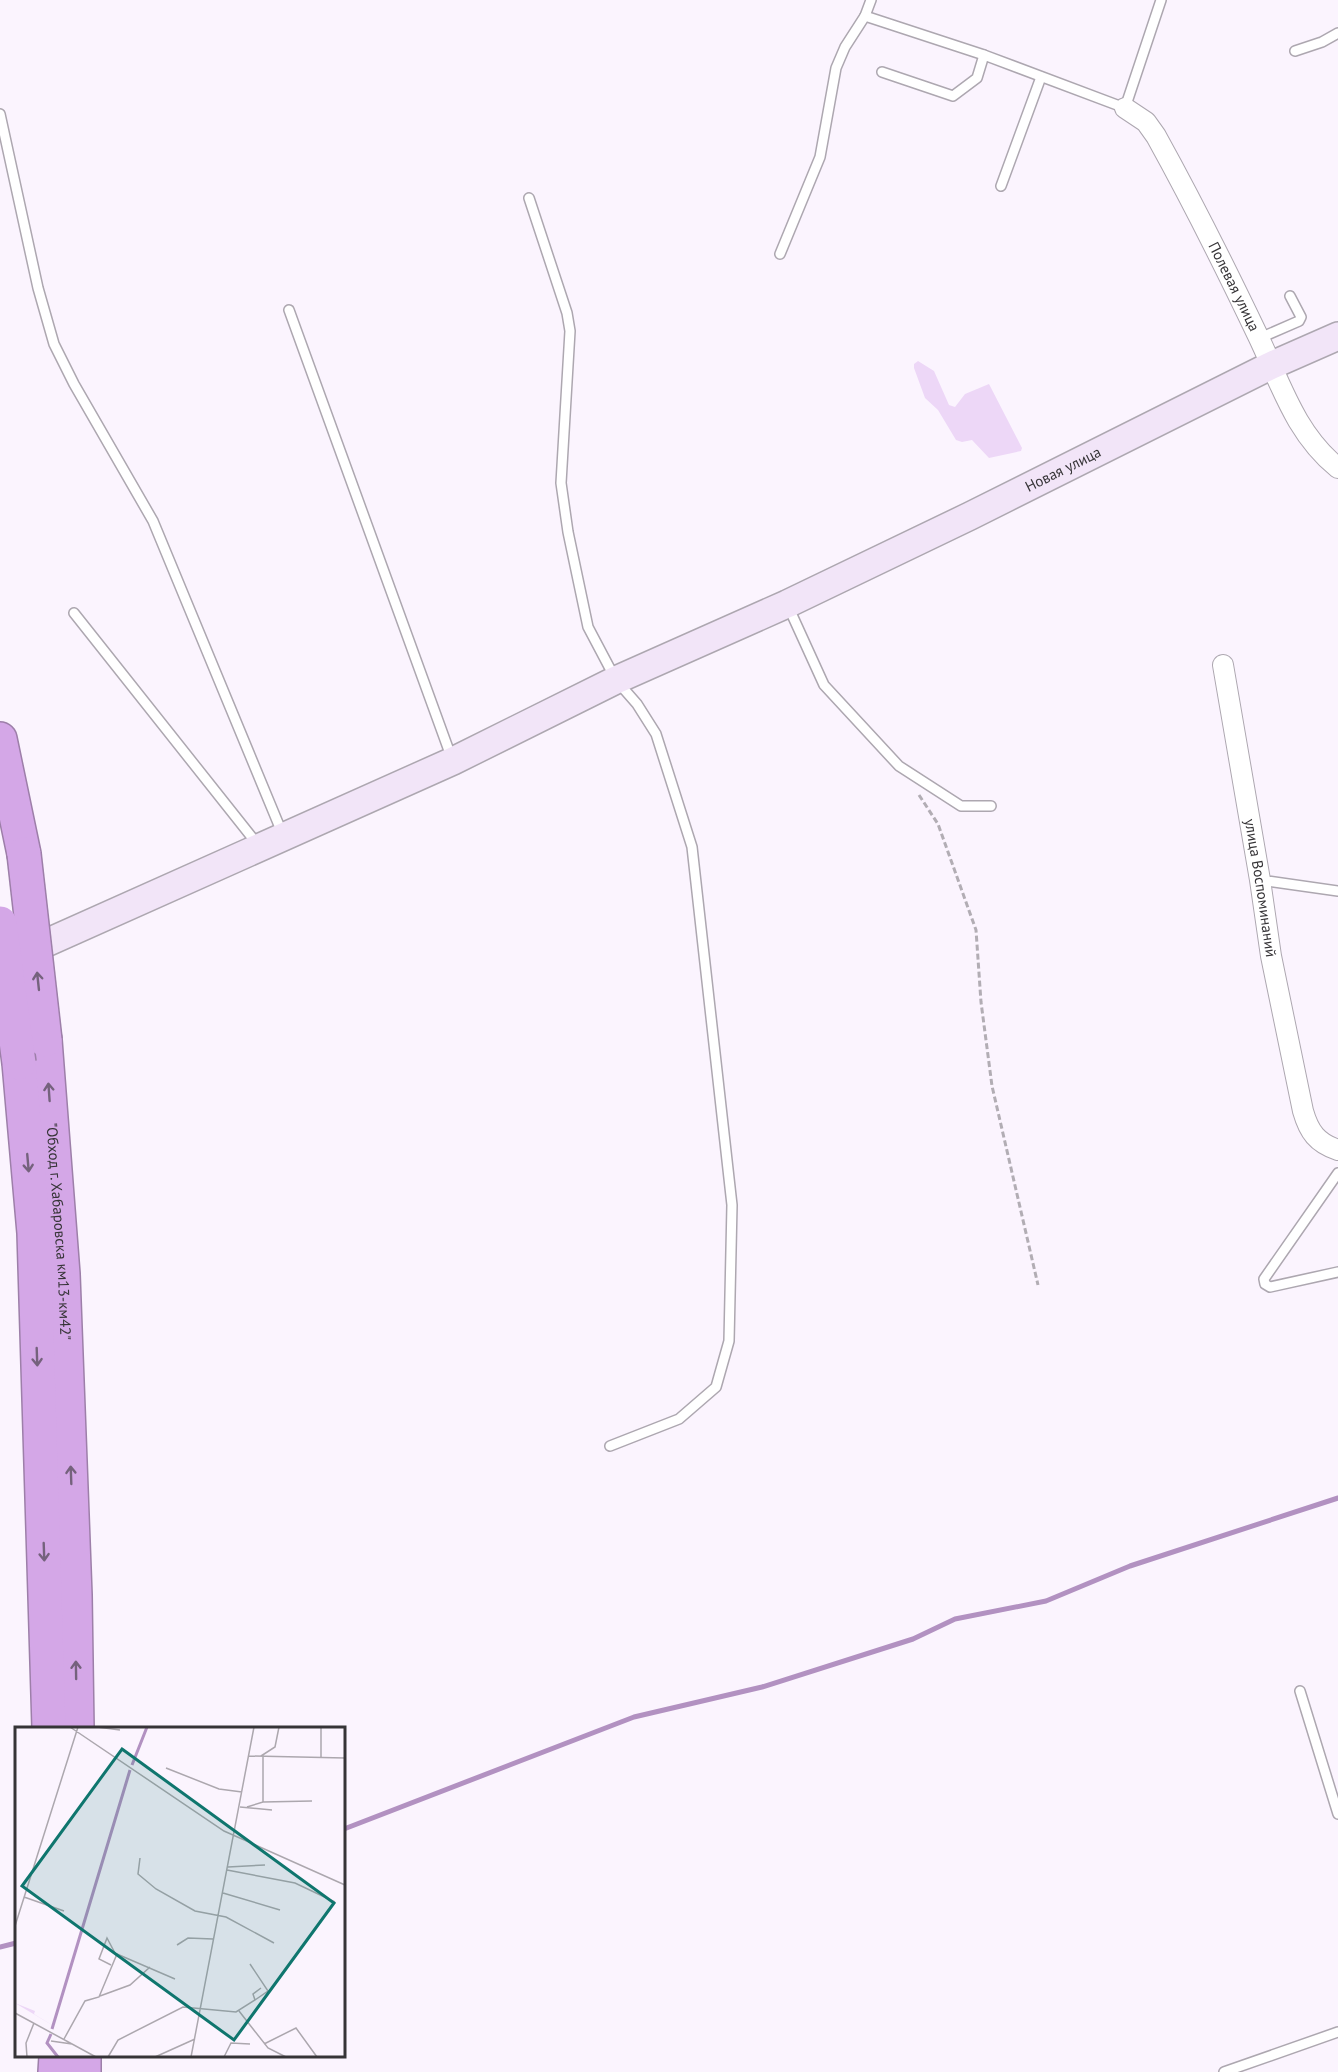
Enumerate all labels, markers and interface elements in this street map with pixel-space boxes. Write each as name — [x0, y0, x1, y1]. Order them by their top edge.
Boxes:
street label: Полевая улица — [1204, 238, 1264, 334]
street label: Новая улица — [1022, 442, 1104, 496]
street label: улица Воспоминаний — [1241, 817, 1281, 958]
one-way arrow — [32, 972, 43, 992]
one-way arrow — [43, 1082, 54, 1102]
street label: "Обход г. Хабаровска км13-км42" — [42, 1122, 75, 1341]
one-way arrow — [23, 1152, 34, 1172]
one-way arrow — [32, 1347, 43, 1367]
one-way arrow — [65, 1466, 76, 1486]
one-way arrow — [38, 1542, 49, 1562]
one-way arrow — [70, 1661, 82, 1681]
inset map — [15, 1727, 345, 2057]

